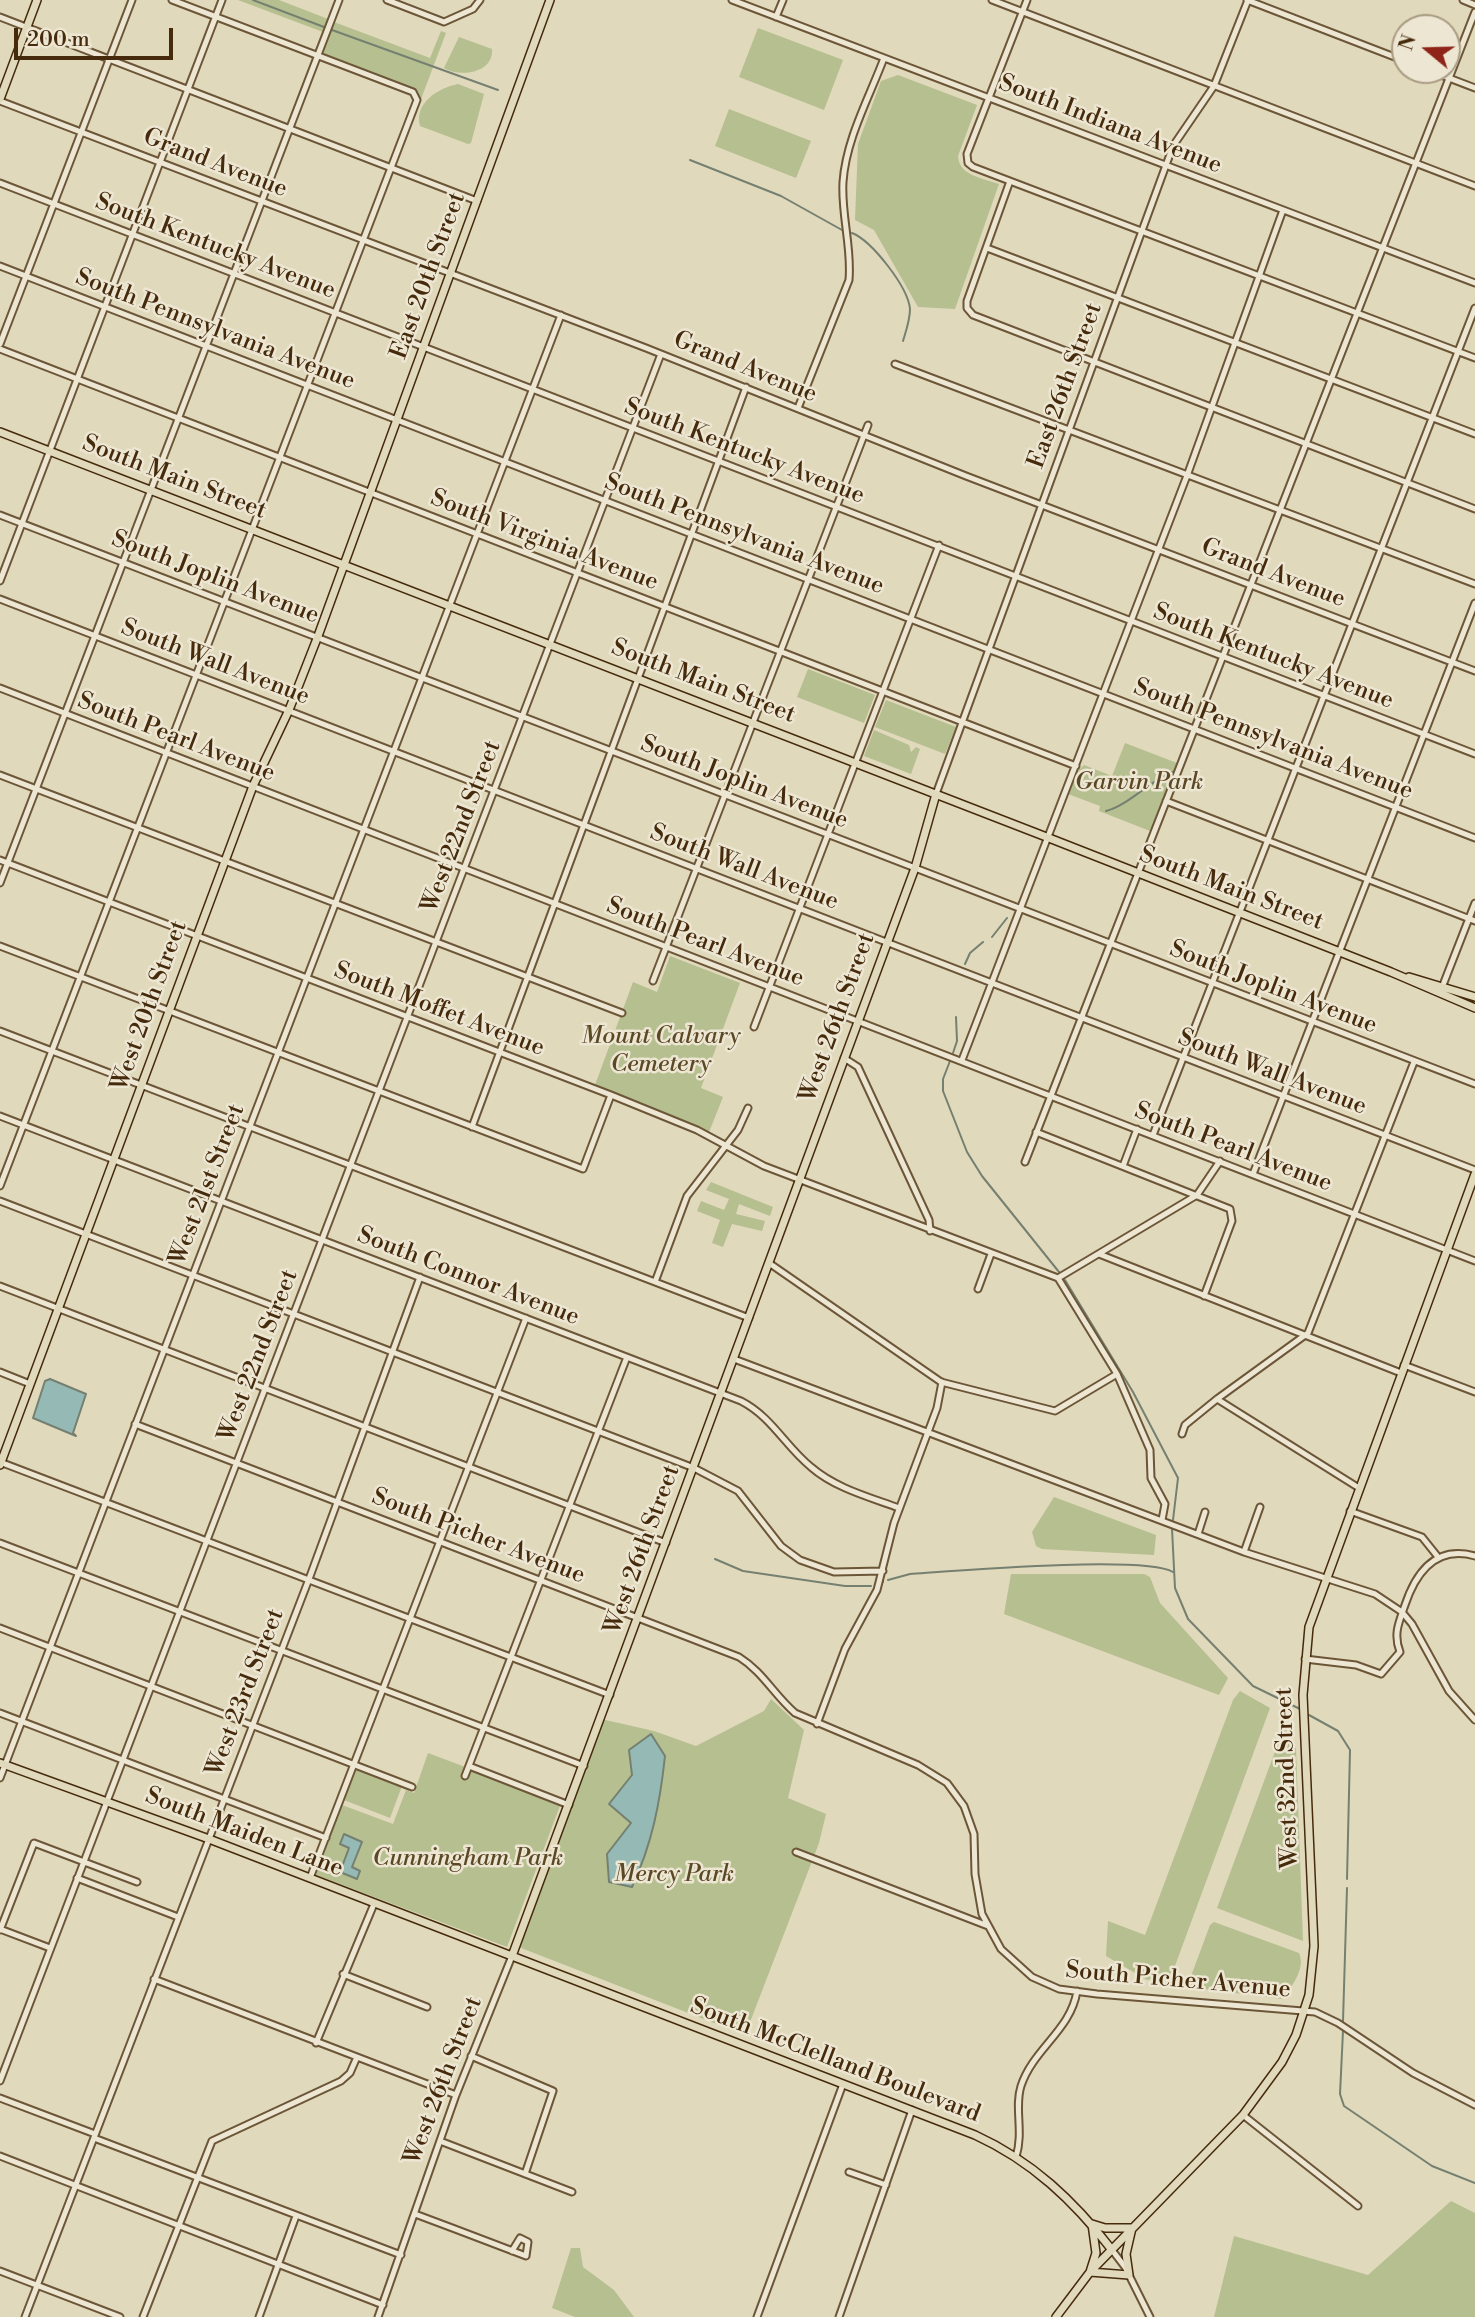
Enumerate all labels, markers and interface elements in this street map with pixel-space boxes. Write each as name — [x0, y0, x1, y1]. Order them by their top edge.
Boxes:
scale bar — [18, 14, 177, 58]
north arrow — [1391, 14, 1461, 84]
text: 200 m — [27, 27, 90, 53]
text: N — [1394, 32, 1422, 54]
street label: South Indiana Avenue — [994, 69, 1226, 181]
street label: Grand Avenue — [139, 123, 291, 205]
street label: South Kentucky Avenue — [91, 188, 339, 306]
street label: East 20th Street — [385, 189, 473, 363]
street label: South Pennsylvania Avenue — [71, 263, 359, 397]
street label: East 26th Street — [1023, 299, 1109, 473]
street label: Grand Avenue — [669, 326, 821, 410]
street label: South Kentucky Avenue — [620, 393, 868, 511]
street label: South Main Street — [78, 430, 270, 526]
street label: South Pennsylvania Avenue — [600, 468, 888, 602]
street label: South Virginia Avenue — [426, 484, 662, 598]
street label: South Joplin Avenue — [107, 525, 323, 631]
street label: Grand Avenue — [1197, 533, 1349, 615]
street label: South Kentucky Avenue — [1149, 598, 1397, 716]
street label: South Wall Avenue — [117, 614, 313, 712]
street label: South Main Street — [607, 634, 799, 730]
street label: South Pennsylvania Avenue — [1129, 673, 1417, 807]
street label: South Pearl Avenue — [73, 687, 279, 789]
street label: South Joplin Avenue — [636, 730, 852, 836]
street label: West 22nd Street — [416, 737, 508, 917]
park label: Garvin Park — [1075, 769, 1203, 797]
street label: South Wall Avenue — [646, 819, 842, 917]
street label: South Main Street — [1135, 841, 1327, 937]
street label: South Pearl Avenue — [602, 892, 808, 994]
street label: West 20th Street — [106, 917, 194, 1095]
street label: West 26th Street — [794, 929, 882, 1107]
street label: South Joplin Avenue — [1165, 935, 1381, 1041]
street label: South Moffet Avenue — [330, 957, 548, 1063]
park label: Mount Calvary Cemetery — [581, 1023, 741, 1079]
street label: South Wall Avenue — [1174, 1024, 1370, 1122]
street label: South Pearl Avenue — [1130, 1097, 1336, 1199]
street label: West 21st Street — [164, 1100, 252, 1270]
street label: South Connor Avenue — [353, 1221, 583, 1333]
street label: West 22nd Street — [213, 1266, 305, 1446]
street label: West 26th Street — [599, 1461, 687, 1639]
street label: South Picher Avenue — [367, 1483, 589, 1591]
street label: West 23rd Street — [201, 1605, 291, 1781]
street label: West 32nd Street — [1270, 1687, 1306, 1869]
street label: South Maiden Lane — [141, 1782, 347, 1884]
park label: Cunningham Park — [373, 1845, 563, 1873]
park label: Mercy Park — [614, 1861, 734, 1889]
street label: South Picher Avenue — [1064, 1957, 1292, 2005]
street label: South McClelland Boulevard — [686, 1992, 984, 2130]
street label: West 26th Street — [399, 1993, 489, 2169]

